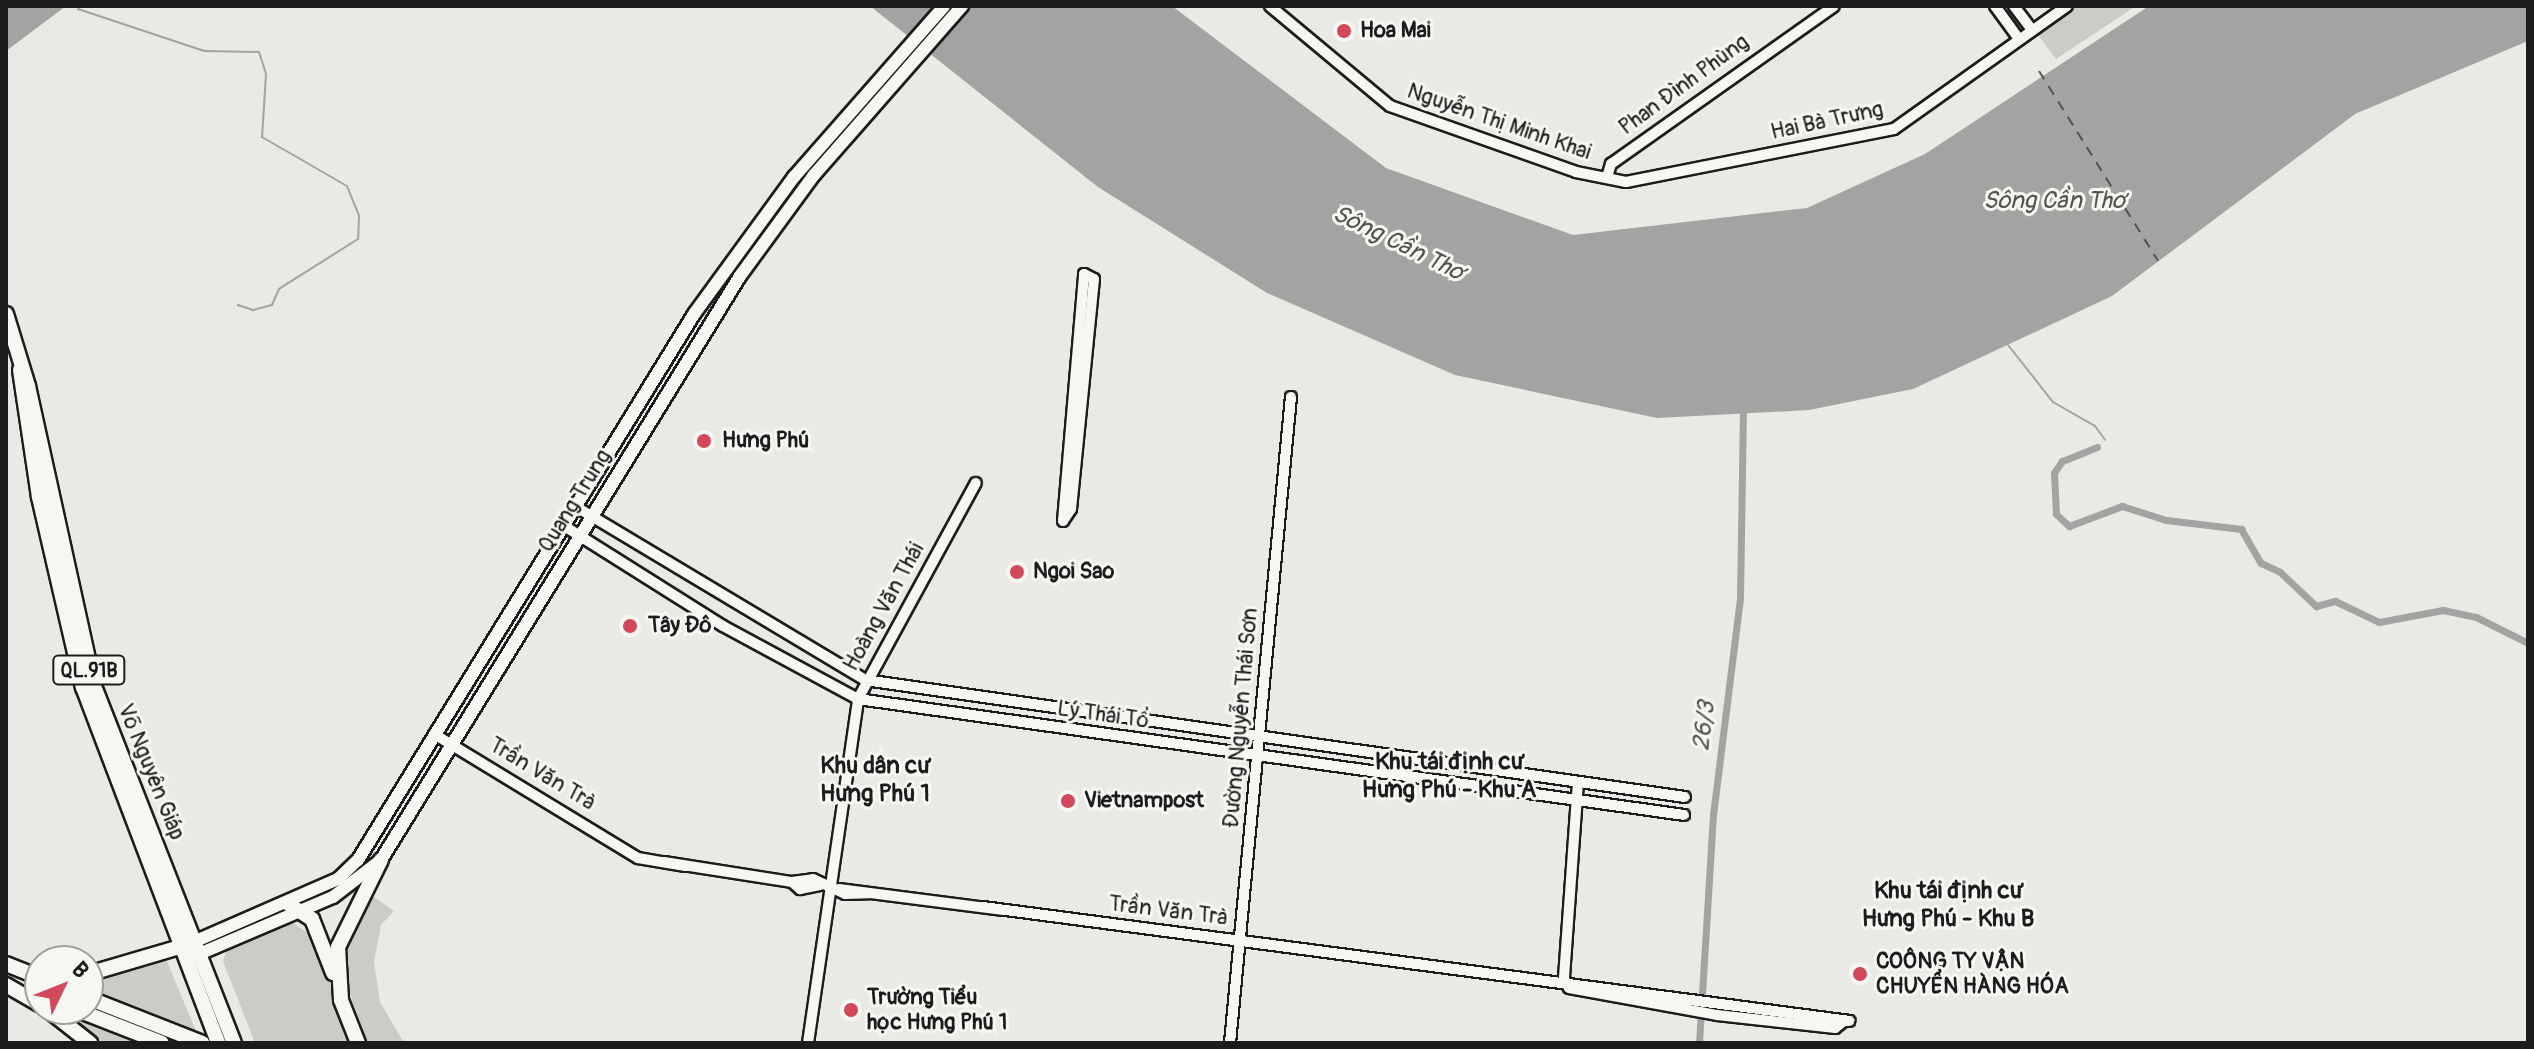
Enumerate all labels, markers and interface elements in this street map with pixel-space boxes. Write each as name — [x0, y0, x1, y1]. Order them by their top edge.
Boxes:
place label: Hoa Mai — [1360, 18, 1431, 44]
marker: Hoa Mai — [1335, 22, 1353, 40]
street label: Phan Đình Phùng — [1614, 29, 1754, 141]
street label: Nguyễn Thị Minh Khai — [1404, 78, 1594, 166]
street label: Hai Bà Trưng — [1768, 96, 1886, 146]
water label: Sông Cần Thơ — [1983, 187, 2125, 215]
water label: Sông Cần Thơ — [1328, 199, 1468, 287]
place label: Hưng Phú — [722, 428, 809, 454]
marker: Hưng Phú — [693, 430, 715, 452]
street label: Quang Trung — [533, 445, 617, 557]
street label: Hoàng Văn Thái — [838, 538, 930, 676]
place label: Ngoi Sao — [1033, 559, 1114, 585]
marker: Ngoi Sao — [1008, 563, 1026, 581]
street label: Đường Nguyễn Thái Sơn — [1218, 607, 1264, 829]
place label: Tây Đô — [648, 613, 711, 639]
marker: Tây Đô — [619, 615, 641, 637]
road number: QL.91B — [51, 654, 127, 686]
street label: Lý Thái Tổ — [1055, 696, 1151, 734]
street label: Võ Nguyên Giáp — [112, 700, 190, 844]
water label: 26/3 — [1687, 700, 1721, 752]
street label: Trần Văn Trà — [484, 732, 600, 816]
district label: Khu tái định cư Hưng Phú - Khu A — [1362, 748, 1536, 804]
district label: Khu dân cư Hưng Phú 1 — [820, 752, 930, 808]
place label: Vietnampost — [1084, 788, 1204, 814]
marker: Vietnampost — [1059, 792, 1077, 810]
district label: Khu tái định cư Hưng Phú - Khu B — [1862, 877, 2034, 933]
street label: Trần Văn Trà — [1107, 891, 1229, 931]
north arrow — [24, 945, 104, 1025]
place label: COÔNG TY VẬN CHUYỂN HÀNG HÓA — [1876, 948, 2069, 1000]
text: B — [66, 956, 95, 984]
marker: COÔNG TY VẬN CHUYỂN HÀNG HÓA — [1851, 965, 1869, 983]
place label: Trường Tiểu học Hưng Phú 1 — [867, 984, 1007, 1036]
marker: Trường Tiểu học Hưng Phú 1 — [842, 1001, 860, 1019]

